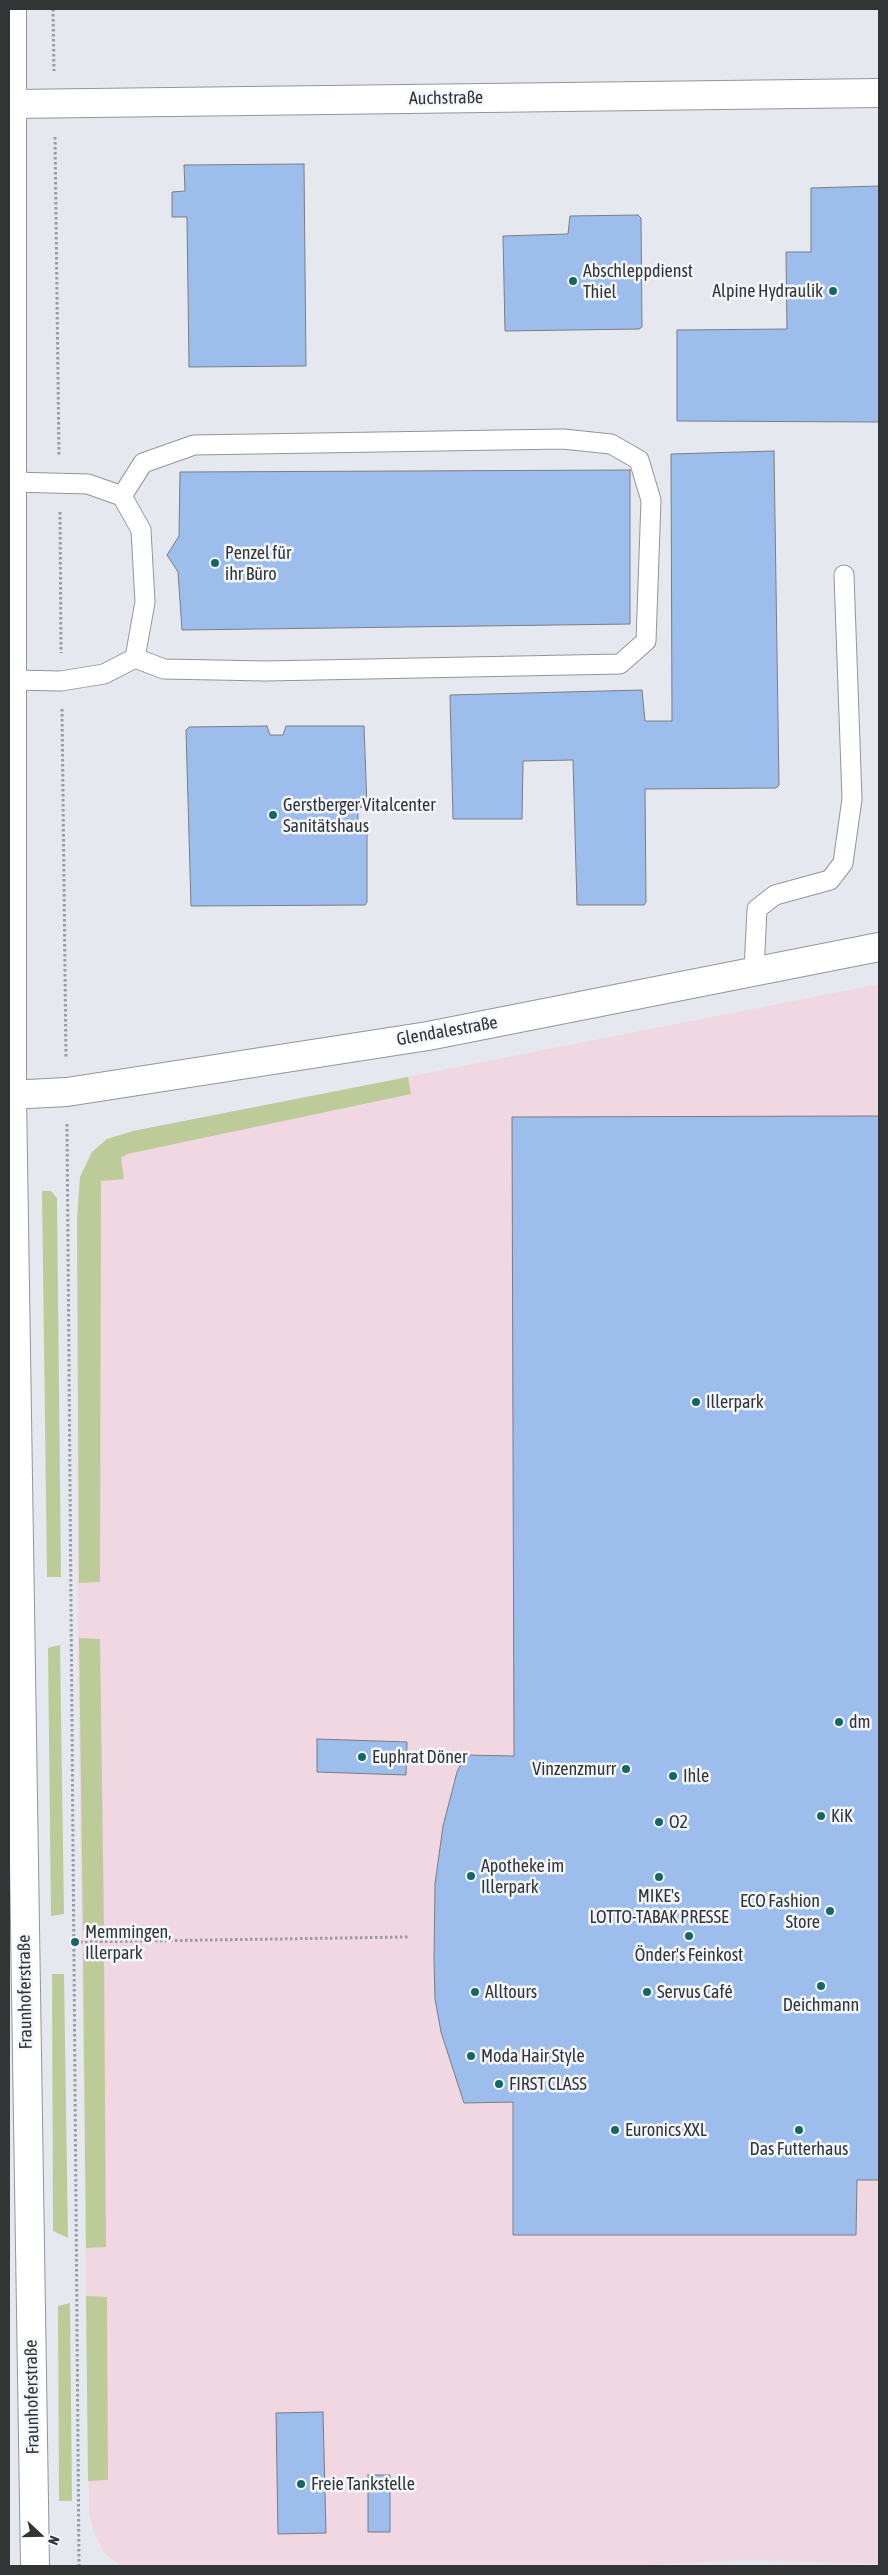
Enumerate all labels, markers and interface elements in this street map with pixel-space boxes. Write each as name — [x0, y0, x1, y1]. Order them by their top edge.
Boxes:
street label: Auchstraße — [409, 87, 483, 109]
place label: Abschleppdienst Thiel — [583, 260, 693, 302]
marker: Abschleppdienst Thiel — [567, 275, 579, 287]
place label: Alpine Hydraulik — [712, 280, 823, 302]
marker: Alpine Hydraulik — [827, 285, 839, 297]
place label: Penzel für ihr Büro — [225, 542, 291, 584]
marker: Penzel für ihr Büro — [209, 557, 221, 569]
place label: Gerstberger Vitalcenter Sanitätshaus — [283, 794, 436, 836]
marker: Gerstberger Vitalcenter Sanitätshaus — [267, 809, 279, 821]
street label: Glendalestraße — [395, 1011, 499, 1051]
place label: Illerpark — [706, 1391, 764, 1413]
marker: Illerpark — [690, 1396, 702, 1408]
place label: dm — [849, 1711, 870, 1733]
marker: dm — [833, 1716, 845, 1728]
place label: Euphrat Döner — [372, 1746, 467, 1768]
marker: Euphrat Döner — [356, 1751, 368, 1763]
place label: Vinzenzmurr — [532, 1758, 616, 1780]
marker: Vinzenzmurr — [620, 1763, 632, 1775]
place label: Ihle — [683, 1765, 709, 1787]
marker: Ihle — [667, 1770, 679, 1782]
place label: KiK — [831, 1805, 853, 1827]
marker: KiK — [815, 1810, 827, 1822]
place label: O2 — [669, 1811, 688, 1833]
marker: O2 — [653, 1816, 665, 1828]
place label: Apotheke im Illerpark — [481, 1855, 564, 1898]
marker: Apotheke im Illerpark — [465, 1870, 477, 1882]
marker: MIKE's LOTTO-TABAK PRESSE — [653, 1871, 665, 1883]
place label: MIKE's LOTTO-TABAK PRESSE — [589, 1885, 729, 1928]
place label: ECO Fashion Store — [740, 1890, 820, 1932]
marker: ECO Fashion Store — [824, 1905, 836, 1917]
place label: Memmingen, Illerpark — [85, 1921, 172, 1964]
marker: Önder's Feinkost — [683, 1930, 695, 1942]
street label: Fraunhoferstraße — [13, 1934, 37, 2050]
marker: Memmingen, Illerpark — [69, 1936, 81, 1948]
place label: Önder's Feinkost — [635, 1944, 743, 1966]
marker: Deichmann — [815, 1980, 827, 1992]
place label: Alltours — [485, 1981, 537, 2003]
place label: Servus Café — [657, 1981, 733, 2003]
marker: Alltours — [469, 1986, 481, 1998]
marker: Servus Café — [641, 1986, 653, 1998]
place label: Deichmann — [783, 1994, 859, 2016]
place label: Moda Hair Style — [481, 2045, 585, 2067]
marker: Moda Hair Style — [465, 2050, 477, 2062]
place label: FIRST CLASS — [509, 2073, 587, 2095]
marker: FIRST CLASS — [493, 2078, 505, 2090]
place label: Euronics XXL — [625, 2119, 707, 2141]
marker: Euronics XXL — [609, 2124, 621, 2136]
marker: Das Futterhaus — [793, 2124, 805, 2136]
place label: Das Futterhaus — [750, 2138, 848, 2160]
street label: Fraunhoferstraße — [20, 2339, 44, 2455]
place label: Freie Tankstelle — [311, 2473, 415, 2495]
marker: Freie Tankstelle — [295, 2478, 307, 2490]
north arrow — [15, 2510, 65, 2560]
text: N — [45, 2534, 63, 2547]

